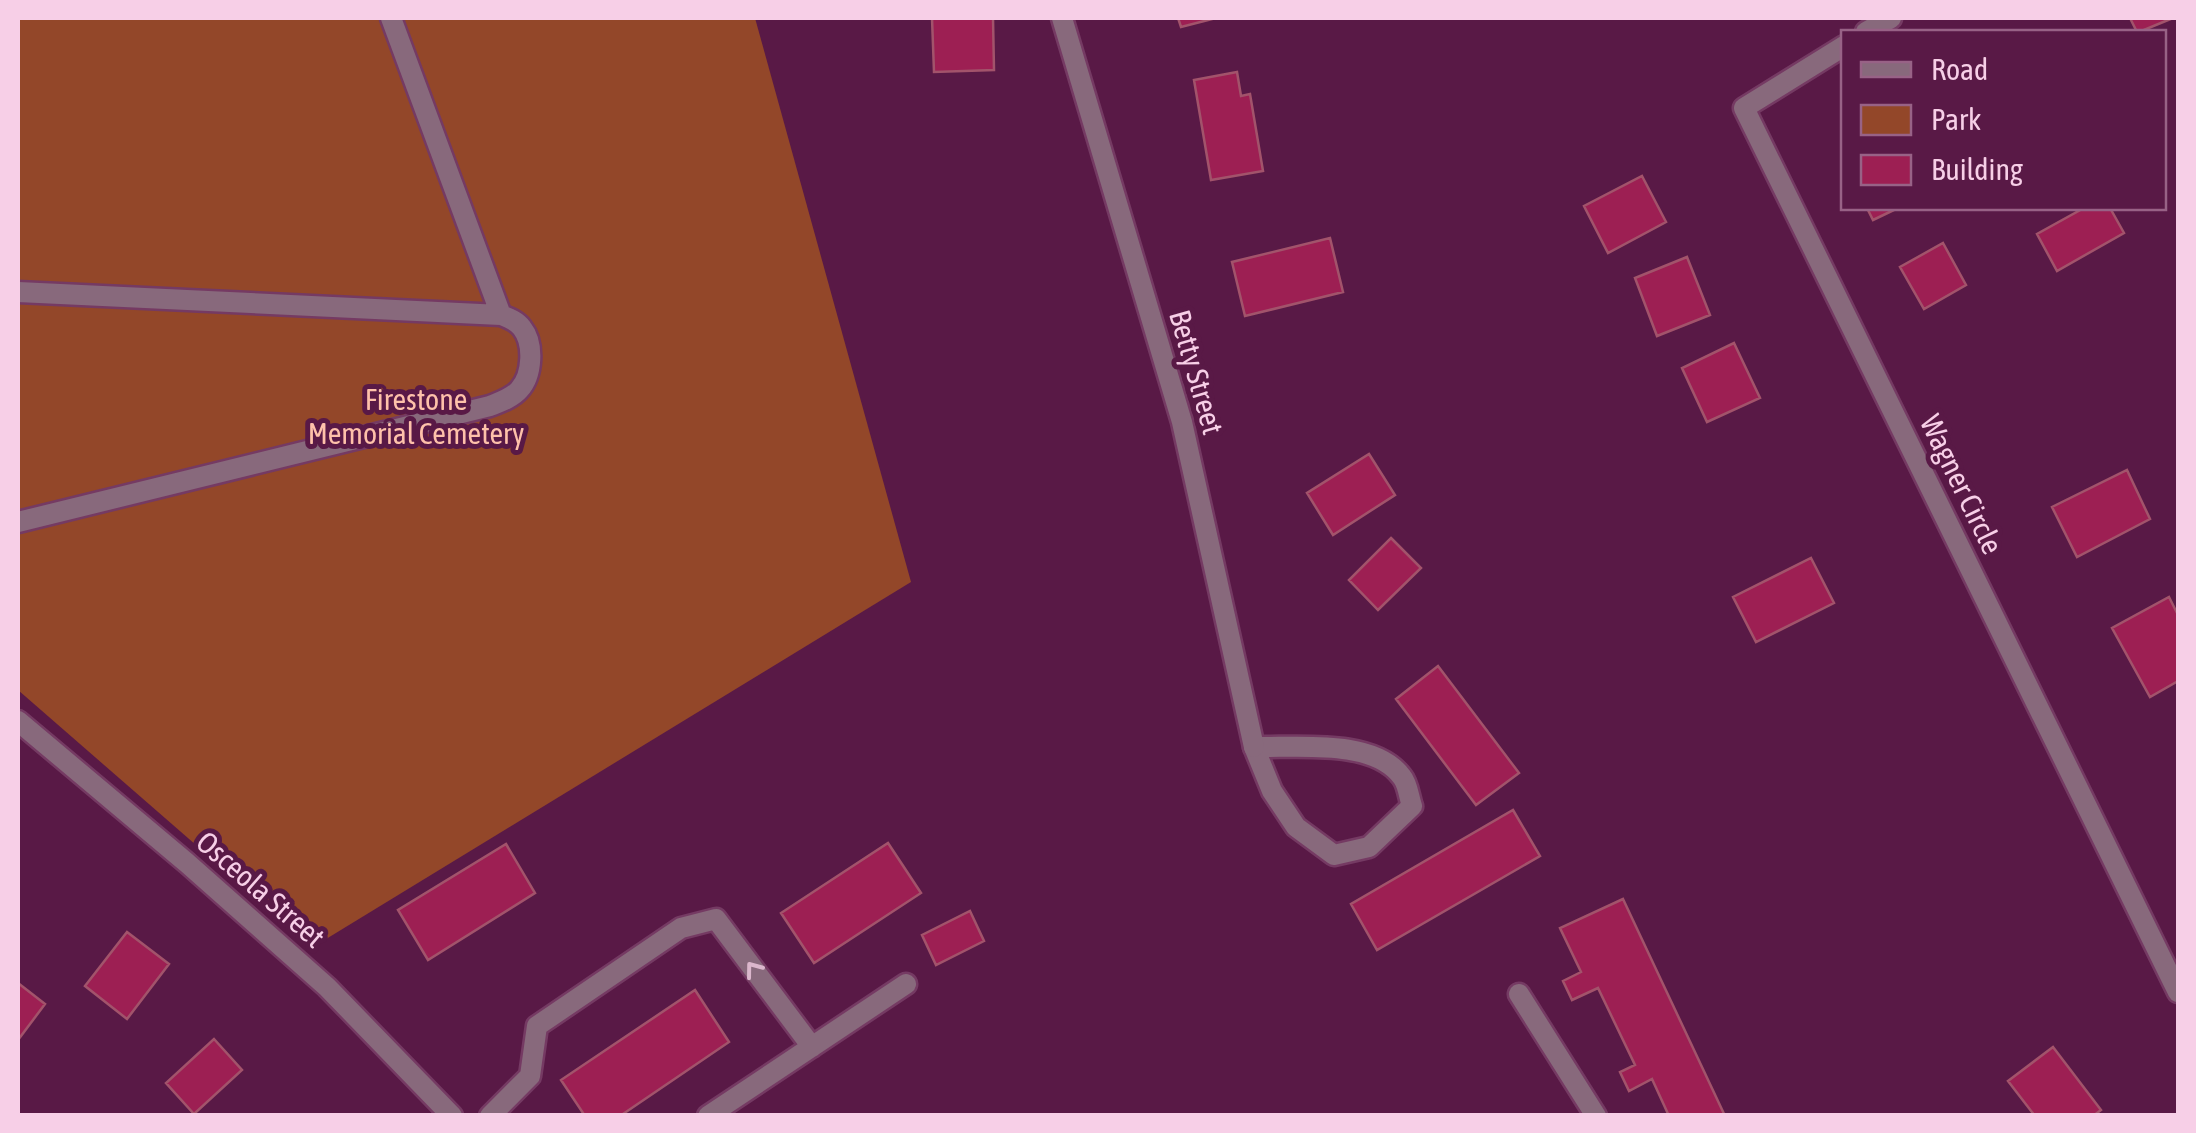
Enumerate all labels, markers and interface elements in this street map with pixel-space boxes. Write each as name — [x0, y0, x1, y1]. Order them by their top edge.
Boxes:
legend — [1841, 30, 2166, 210]
text: Road — [1931, 52, 1988, 86]
text: Park — [1931, 102, 1981, 136]
text: Building — [1931, 152, 2023, 186]
street label: Betty Street — [1163, 306, 1231, 438]
park label: Firestone Memorial Cemetery — [308, 382, 524, 450]
street label: Wagner Circle — [1914, 409, 2010, 559]
street label: Osceola Street — [190, 824, 332, 954]
one-way arrow — [747, 961, 766, 980]

